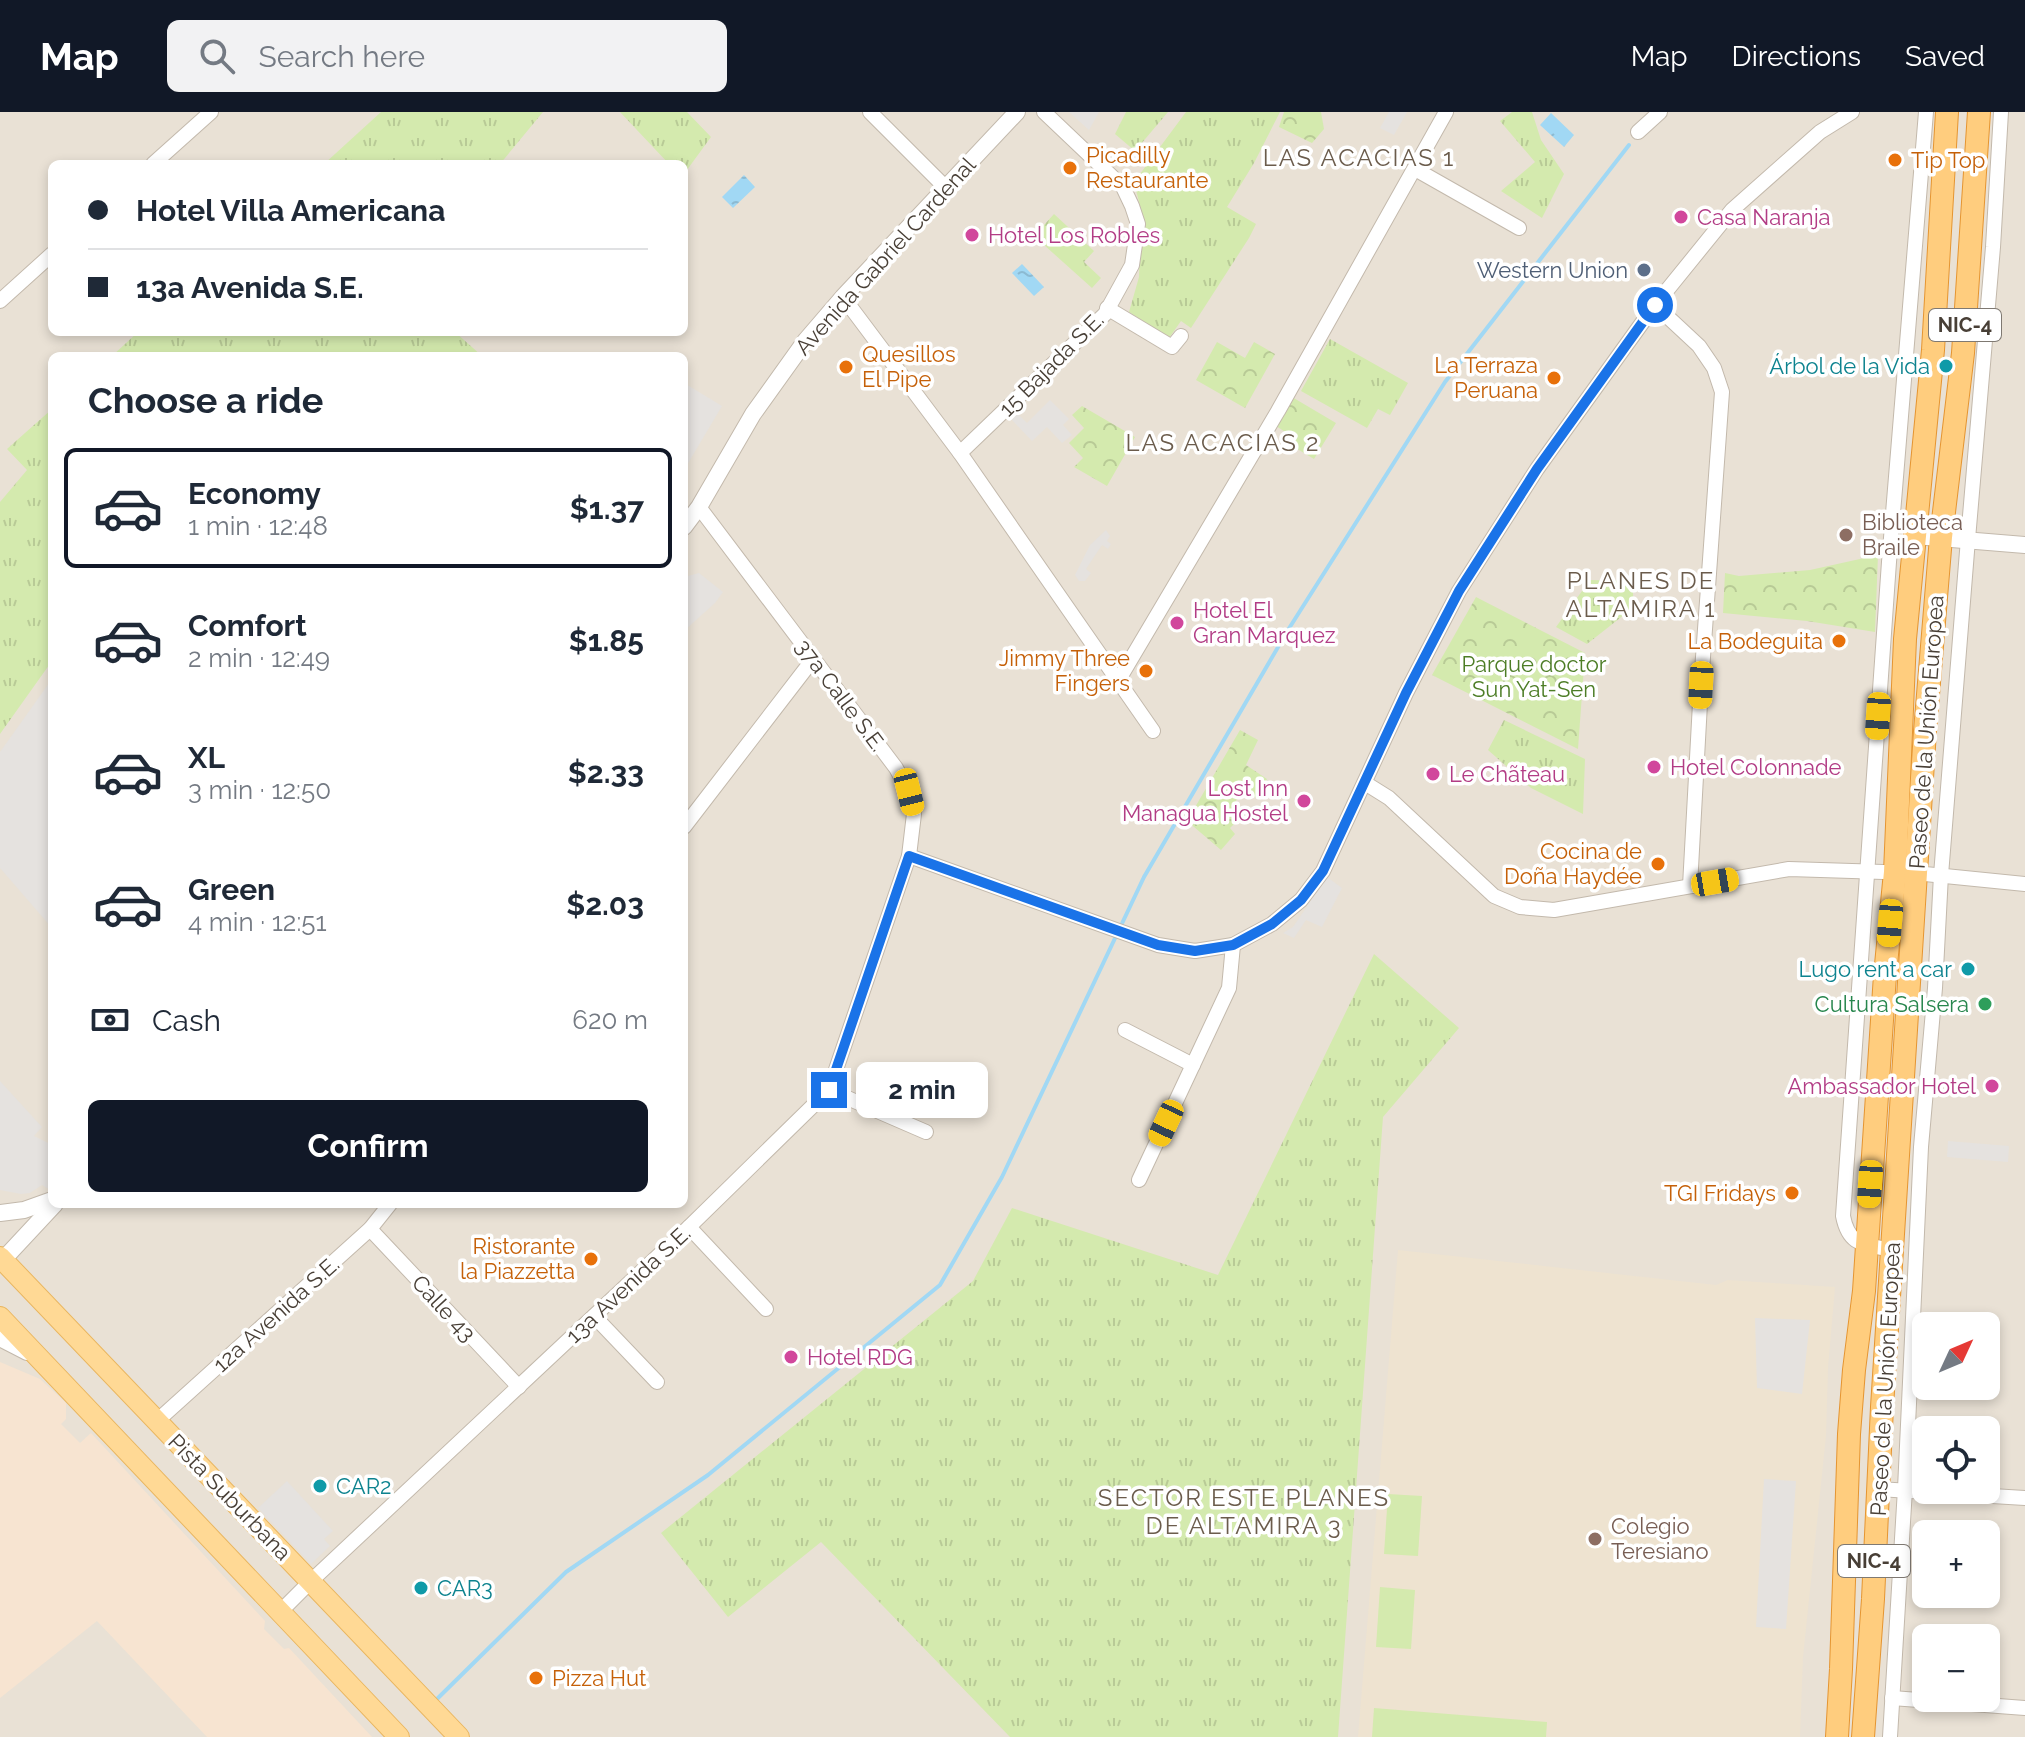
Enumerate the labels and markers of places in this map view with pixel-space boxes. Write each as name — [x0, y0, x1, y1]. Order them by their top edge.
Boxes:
place label: Picadilly Restaurante — [1086, 142, 1209, 193]
place label: Tip Top — [1911, 147, 1985, 173]
marker: Tip Top — [1886, 151, 1904, 169]
marker: Picadilly Restaurante — [1061, 159, 1079, 177]
place label: Casa Naranja — [1697, 204, 1831, 230]
marker: Casa Naranja — [1672, 208, 1690, 226]
place label: Hotel Los Robles — [988, 222, 1160, 248]
marker: Hotel Los Robles — [963, 226, 981, 244]
place label: Western Union — [1477, 257, 1628, 283]
marker: Western Union — [1635, 261, 1653, 279]
place label: Quesillos El Pipe — [862, 341, 956, 392]
place label: La Terraza Peruana — [1434, 352, 1538, 403]
place label: Árbol de la Vida — [1769, 353, 1930, 379]
marker: Árbol de la Vida — [1937, 357, 1955, 375]
marker: Quesillos El Pipe — [837, 358, 855, 376]
marker: La Terraza Peruana — [1545, 369, 1563, 387]
place label: Biblioteca Braile — [1862, 509, 1963, 560]
marker: Biblioteca Braile — [1837, 526, 1855, 544]
place label: Hotel El Gran Marquez — [1193, 597, 1336, 648]
marker: Hotel El Gran Marquez — [1168, 614, 1186, 632]
place label: La Bodeguita — [1687, 628, 1823, 654]
marker: La Bodeguita — [1830, 632, 1848, 650]
place label: Jimmy Three Fingers — [999, 645, 1130, 696]
marker: Jimmy Three Fingers — [1137, 662, 1155, 680]
place label: Hotel Colonnade — [1670, 754, 1842, 780]
marker: Hotel Colonnade — [1645, 758, 1663, 776]
place label: Le Chãteau — [1449, 761, 1565, 787]
marker: Le Chãteau — [1424, 765, 1442, 783]
place label: Lost Inn Managua Hostel — [1122, 775, 1288, 826]
marker: Lost Inn Managua Hostel — [1295, 792, 1313, 810]
place label: Cocina de Doña Haydée — [1504, 838, 1642, 889]
marker: Cocina de Doña Haydée — [1649, 855, 1667, 873]
place label: Lugo rent a car — [1798, 956, 1952, 982]
marker: Lugo rent a car — [1959, 960, 1977, 978]
place label: Cultura Salsera — [1815, 991, 1969, 1017]
marker: Cultura Salsera — [1976, 995, 1994, 1013]
place label: Ambassador Hotel — [1787, 1073, 1976, 1099]
marker: Ambassador Hotel — [1983, 1077, 2001, 1095]
place label: TGI Fridays — [1664, 1180, 1776, 1206]
marker: TGI Fridays — [1783, 1184, 1801, 1202]
place label: Ristorante la Piazzetta — [460, 1233, 575, 1284]
marker: Ristorante la Piazzetta — [582, 1250, 600, 1268]
place label: Hotel RDG — [807, 1344, 913, 1370]
marker: Hotel RDG — [782, 1348, 800, 1366]
place label: CAR2 — [336, 1473, 392, 1499]
marker: CAR2 — [311, 1477, 329, 1495]
place label: Colegio Teresiano — [1611, 1513, 1708, 1564]
marker: Colegio Teresiano — [1586, 1530, 1604, 1548]
place label: CAR3 — [437, 1575, 493, 1601]
marker: CAR3 — [412, 1579, 430, 1597]
place label: Pizza Hut — [552, 1665, 647, 1691]
marker: Pizza Hut — [527, 1669, 545, 1687]

